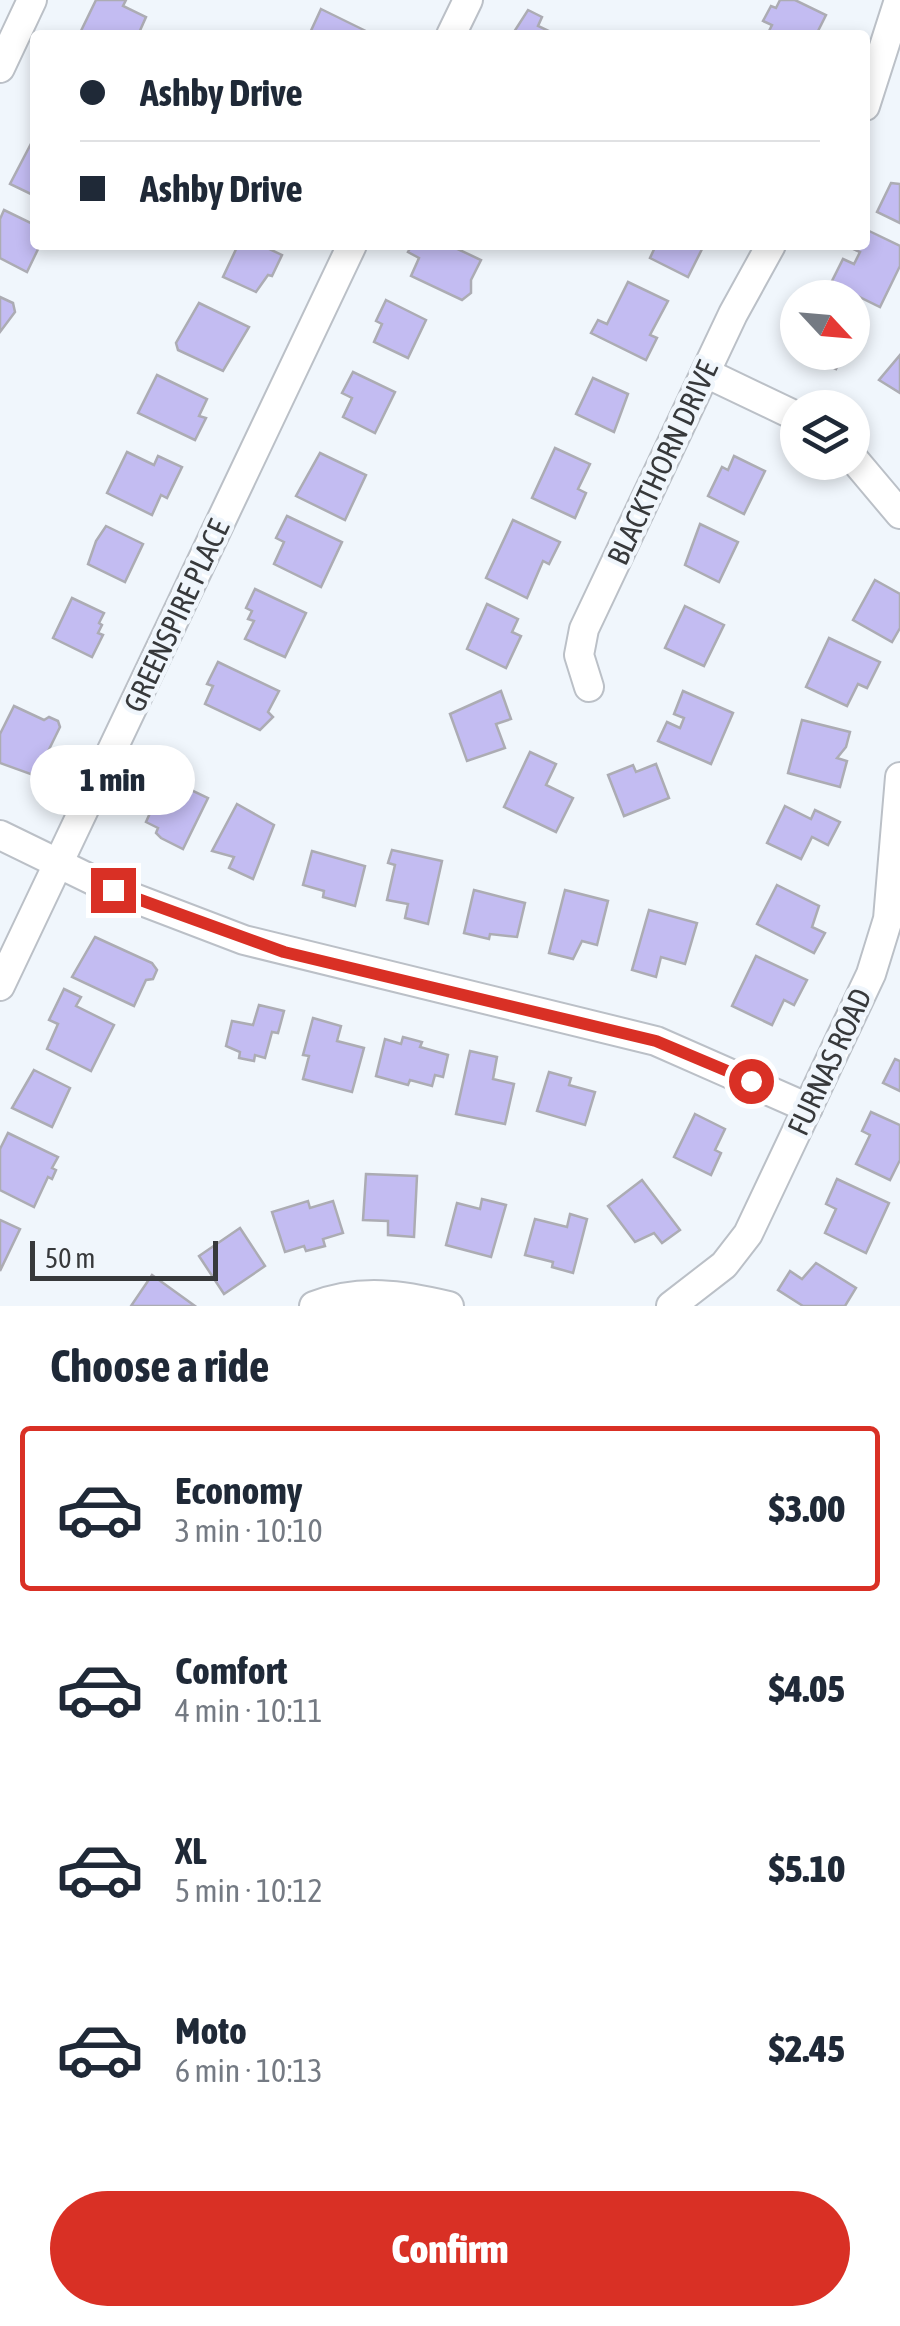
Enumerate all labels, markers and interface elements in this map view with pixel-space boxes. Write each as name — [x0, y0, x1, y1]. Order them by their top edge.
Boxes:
text: Ashby Drive — [140, 71, 303, 114]
text: Ashby Drive — [140, 167, 303, 210]
north arrow — [780, 280, 870, 370]
map controls — [780, 280, 870, 480]
street label: BLACKTHORN DRIVE — [600, 355, 724, 570]
button: layers — [780, 390, 870, 480]
street label: GREENSPIRE PLACE — [117, 514, 236, 717]
callout: 1 min — [31, 745, 196, 815]
text: 1 min — [80, 761, 145, 798]
route end — [91, 868, 136, 913]
street label: FURNAS ROAD — [780, 983, 878, 1140]
route start — [729, 1059, 774, 1104]
scale bar — [30, 1236, 218, 1280]
text: 50 m — [45, 1242, 95, 1274]
text: Choose a ride — [50, 1340, 269, 1392]
icon: car — [55, 1464, 145, 1554]
text: Economy — [175, 1469, 302, 1512]
text: $3.00 — [769, 1487, 845, 1530]
text: 3 min · 10:10 — [175, 1512, 322, 1549]
icon: car — [55, 1644, 145, 1734]
text: Comfort — [175, 1649, 287, 1692]
text: $4.05 — [769, 1667, 845, 1710]
text: 4 min · 10:11 — [175, 1692, 322, 1729]
icon: car — [55, 1824, 145, 1914]
text: XL — [175, 1829, 207, 1872]
text: $5.10 — [769, 1847, 845, 1890]
text: 5 min · 10:12 — [175, 1872, 322, 1909]
icon: car — [55, 2004, 145, 2094]
text: Moto — [175, 2009, 247, 2052]
text: $2.45 — [769, 2027, 845, 2070]
text: 6 min · 10:13 — [175, 2052, 322, 2089]
button: Confirm — [50, 2191, 850, 2306]

